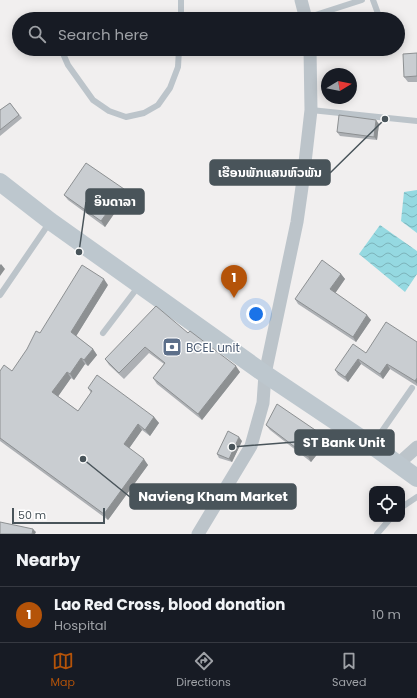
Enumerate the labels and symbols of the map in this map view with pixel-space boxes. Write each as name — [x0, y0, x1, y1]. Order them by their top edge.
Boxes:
north arrow — [321, 68, 357, 104]
callout: ເຮືອນພັກແສນຫົວພັນ — [210, 160, 330, 185]
text: ເຮືອນພັກແສນຫົວພັນ — [218, 163, 322, 182]
callout: ອິນດາລາ — [86, 189, 144, 214]
text: ອິນດາລາ — [94, 192, 136, 211]
pin: 1 — [221, 265, 247, 298]
your location — [246, 304, 266, 324]
bank icon: BCEL unit — [161, 336, 183, 358]
place label: BCEL unit — [186, 339, 240, 356]
callout: ST Bank Unit — [295, 430, 394, 455]
text: ST Bank Unit — [303, 433, 385, 452]
callout: Navieng Kham Market — [130, 484, 296, 509]
text: Navieng Kham Market — [138, 487, 288, 506]
scale bar — [12, 506, 105, 525]

